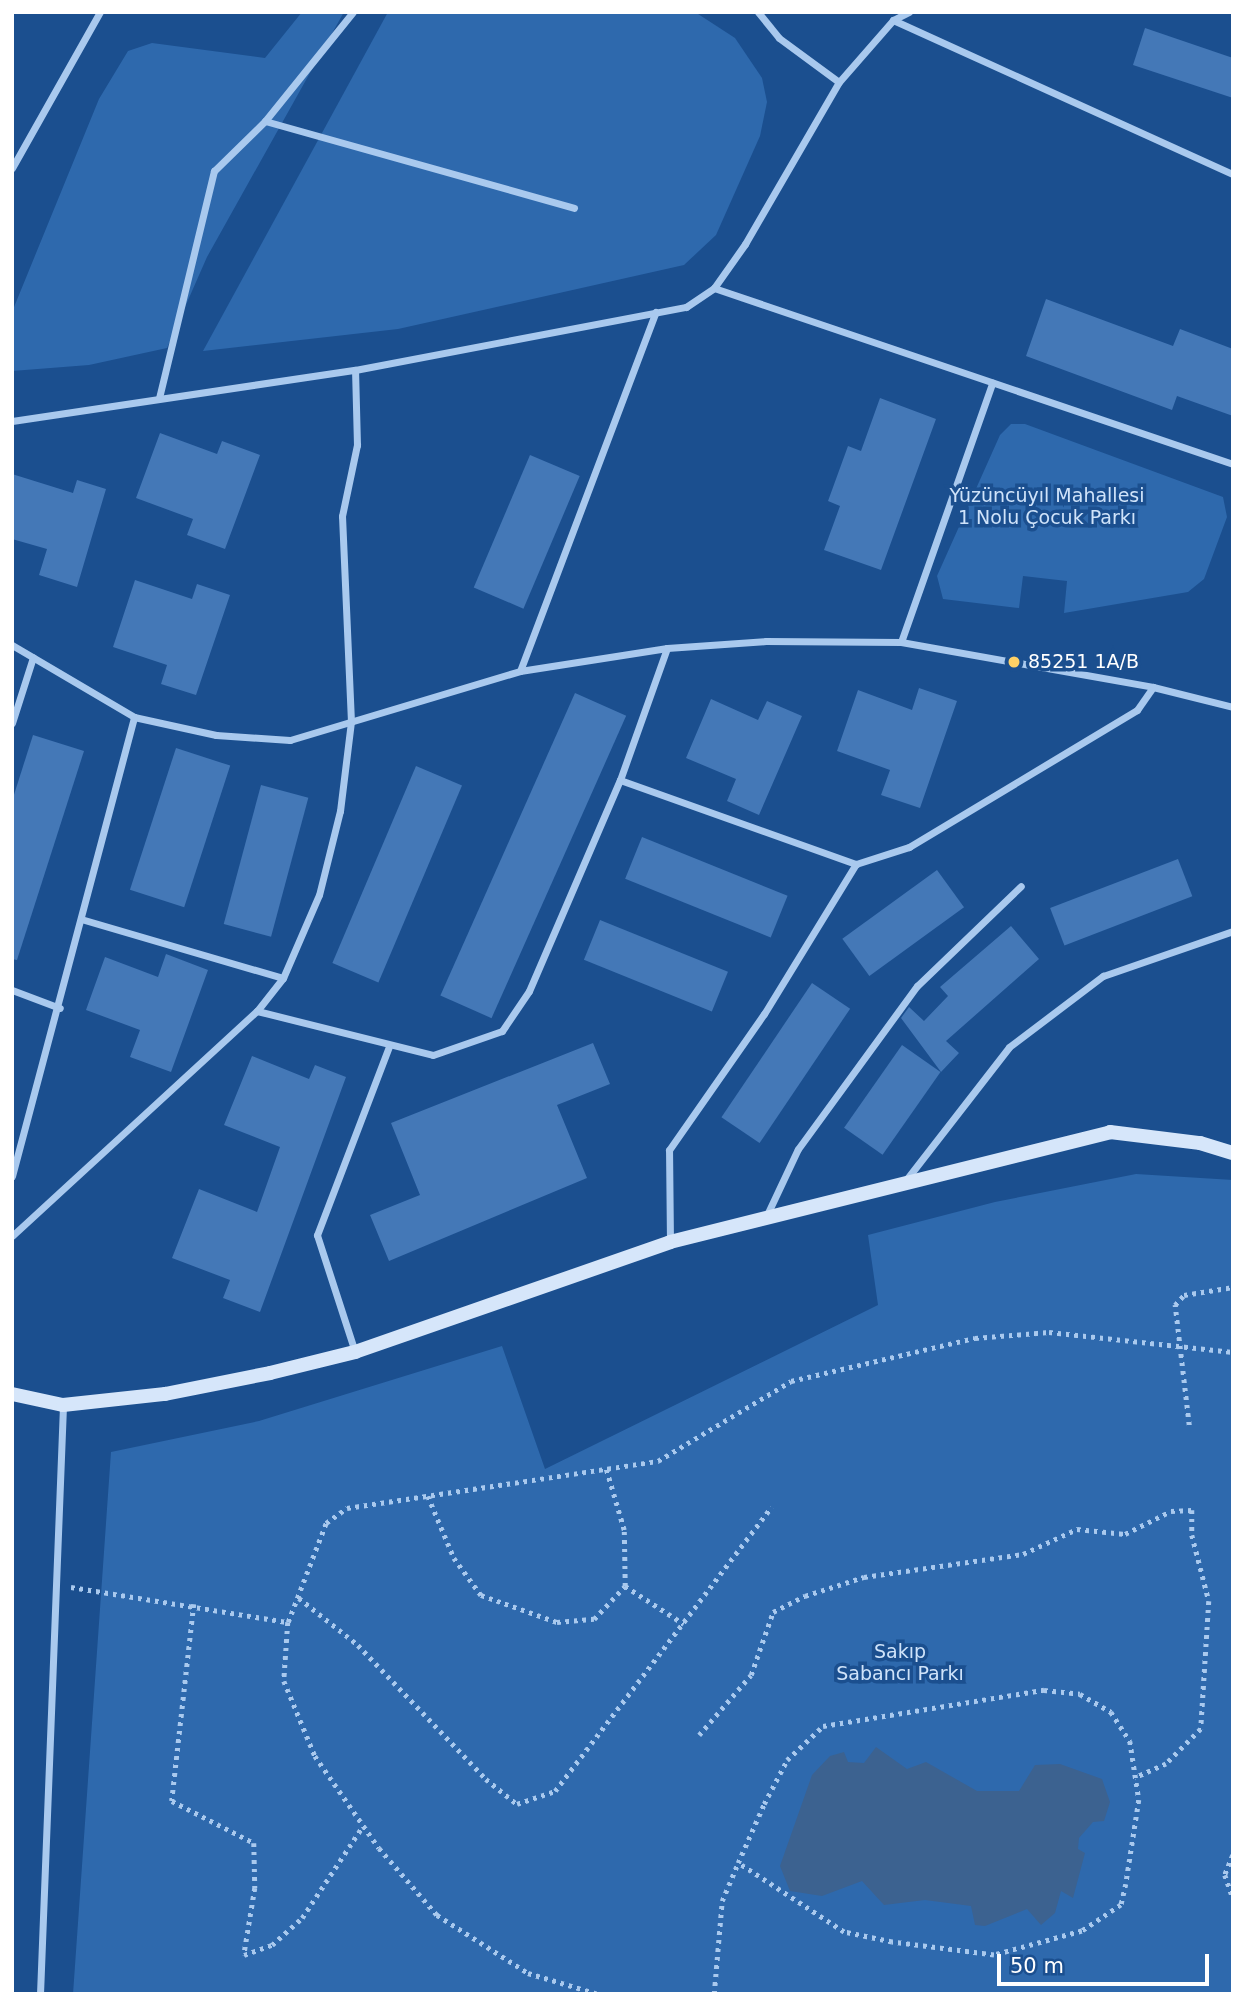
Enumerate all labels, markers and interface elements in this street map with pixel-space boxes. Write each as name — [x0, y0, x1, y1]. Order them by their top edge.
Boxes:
park label: Yüzüncüyıl Mahallesi 1 Nolu Çocuk Parkı — [949, 485, 1145, 529]
place label: 85251 1A/B — [1028, 651, 1139, 673]
marker: 85251 1A/B — [1006, 654, 1022, 670]
park label: Sakıp Sabancı Parkı — [836, 1641, 964, 1685]
scale bar — [1000, 1940, 1212, 1984]
text: 50 m — [1010, 1954, 1064, 1978]

